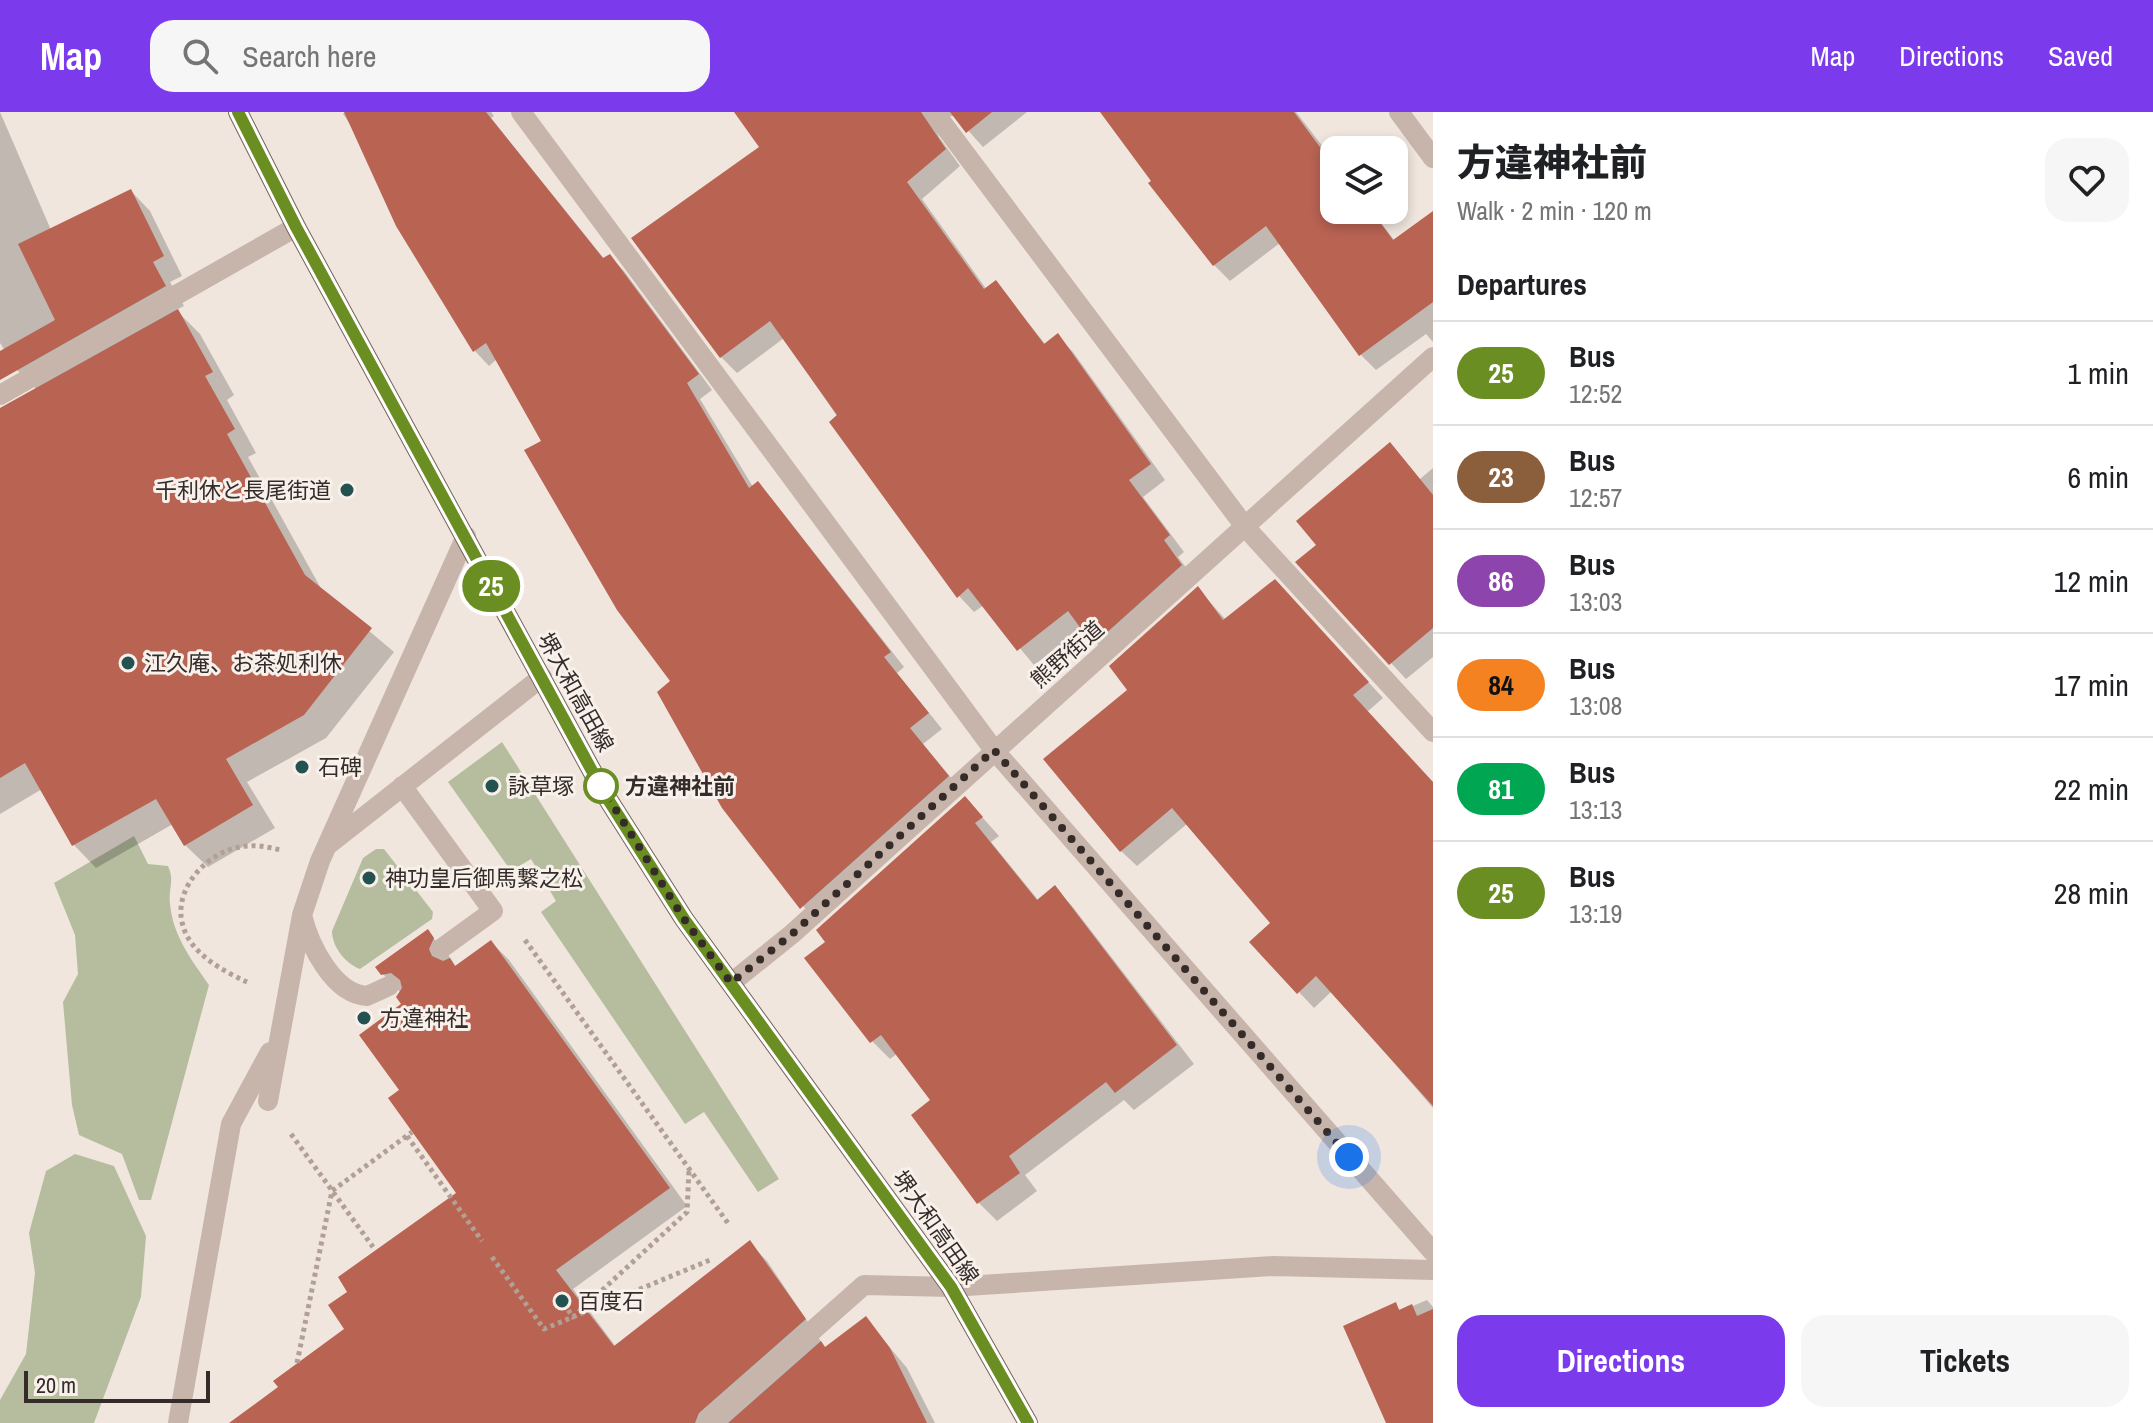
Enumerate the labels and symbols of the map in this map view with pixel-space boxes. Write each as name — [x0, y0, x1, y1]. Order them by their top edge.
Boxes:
place label: 千利休と長尾街道 — [155, 475, 331, 505]
marker: 千利休と長尾街道 — [338, 481, 356, 499]
line badge: 25 — [455, 560, 527, 612]
street label: 熊野街道 — [1024, 614, 1110, 694]
street label: 堺大和高田線 — [531, 627, 621, 757]
place label: 江久庵、お茶処利休 — [144, 648, 342, 678]
marker: 江久庵、お茶処利休 — [119, 654, 137, 672]
place label: 石碑 — [318, 752, 362, 782]
marker: 石碑 — [293, 758, 311, 776]
marker: 方違神社前 — [584, 769, 618, 803]
place label: 詠草塚 — [508, 771, 574, 801]
place label: 方違神社前 — [625, 771, 735, 801]
marker: 詠草塚 — [483, 777, 501, 795]
place label: 神功皇后御馬繋之松 — [385, 863, 583, 893]
marker: 神功皇后御馬繋之松 — [360, 869, 378, 887]
place label: 方違神社 — [380, 1003, 468, 1033]
marker: 方違神社 — [355, 1009, 373, 1027]
your location — [1329, 1137, 1369, 1177]
street label: 堺大和高田線 — [886, 1164, 986, 1290]
place label: 百度石 — [578, 1286, 644, 1316]
marker: 百度石 — [553, 1292, 571, 1310]
scale bar — [24, 1367, 210, 1403]

